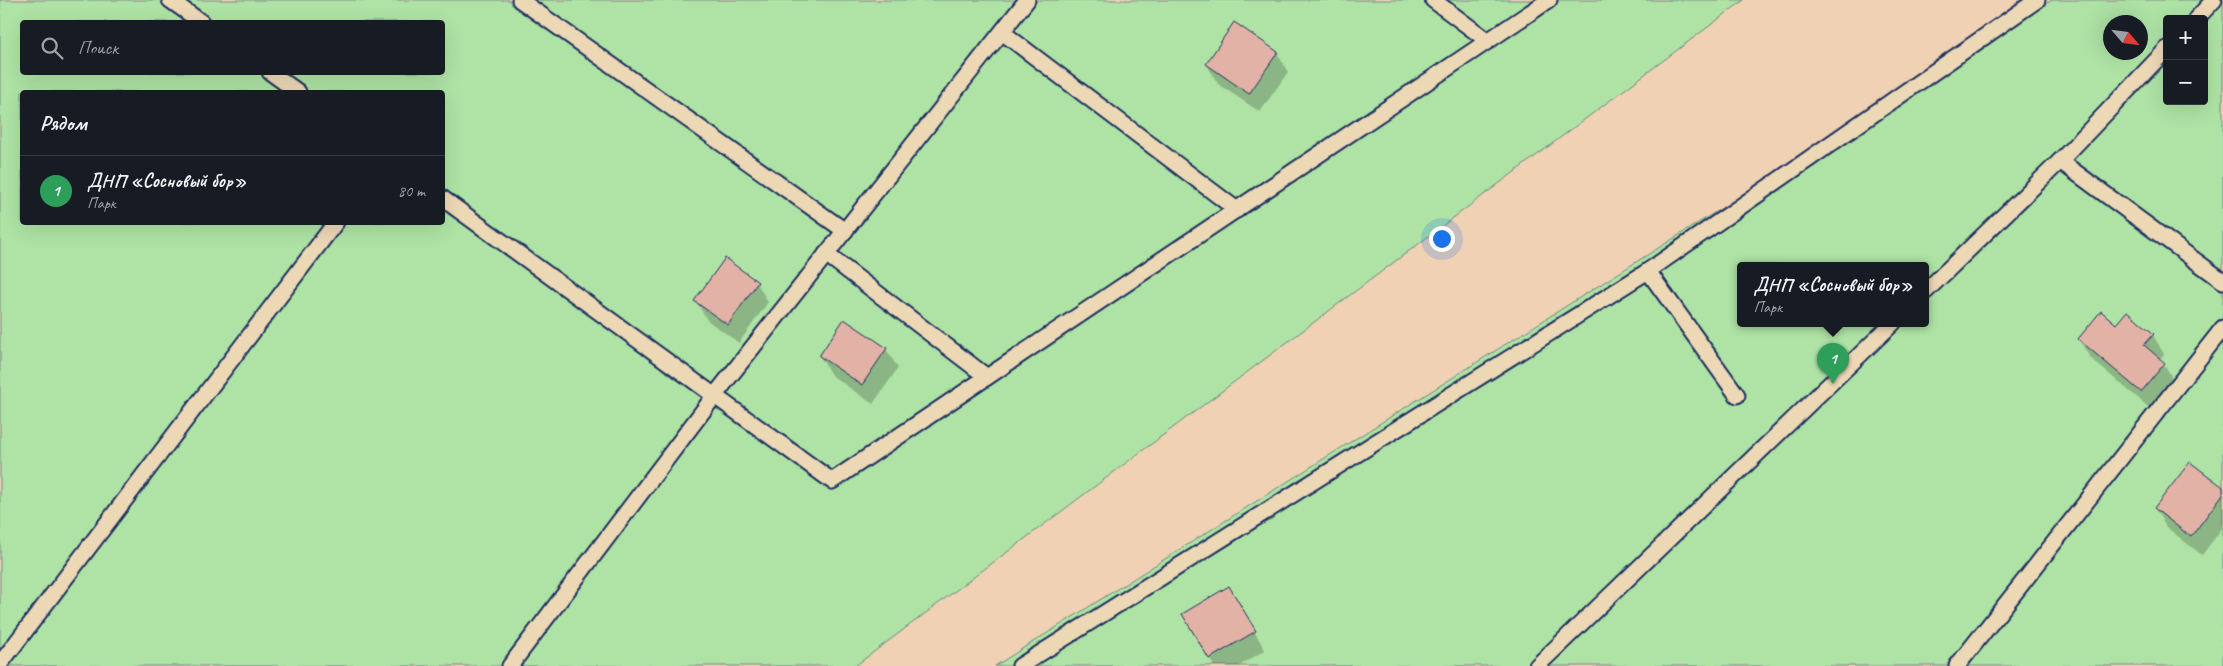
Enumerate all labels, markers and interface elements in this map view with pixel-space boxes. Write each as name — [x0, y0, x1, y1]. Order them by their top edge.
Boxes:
north arrow — [2103, 15, 2148, 60]
map controls — [2163, 15, 2208, 105]
button: + — [2163, 15, 2208, 60]
search box — [20, 20, 445, 75]
icon: search — [38, 34, 66, 62]
text: Поиск — [78, 36, 118, 60]
button: − — [2163, 60, 2208, 105]
text: Рядом — [40, 110, 87, 136]
text: ДНП «Сосновый бор» — [87, 169, 246, 193]
text: 1 — [52, 181, 60, 201]
text: 80 m — [398, 181, 425, 201]
text: Парк — [87, 193, 116, 213]
your location — [1429, 226, 1455, 252]
popup — [1737, 262, 1929, 327]
text: ДНП «Сосновый бор» — [1753, 273, 1913, 297]
text: Парк — [1753, 297, 1782, 317]
pin: 1 — [1817, 343, 1849, 384]

